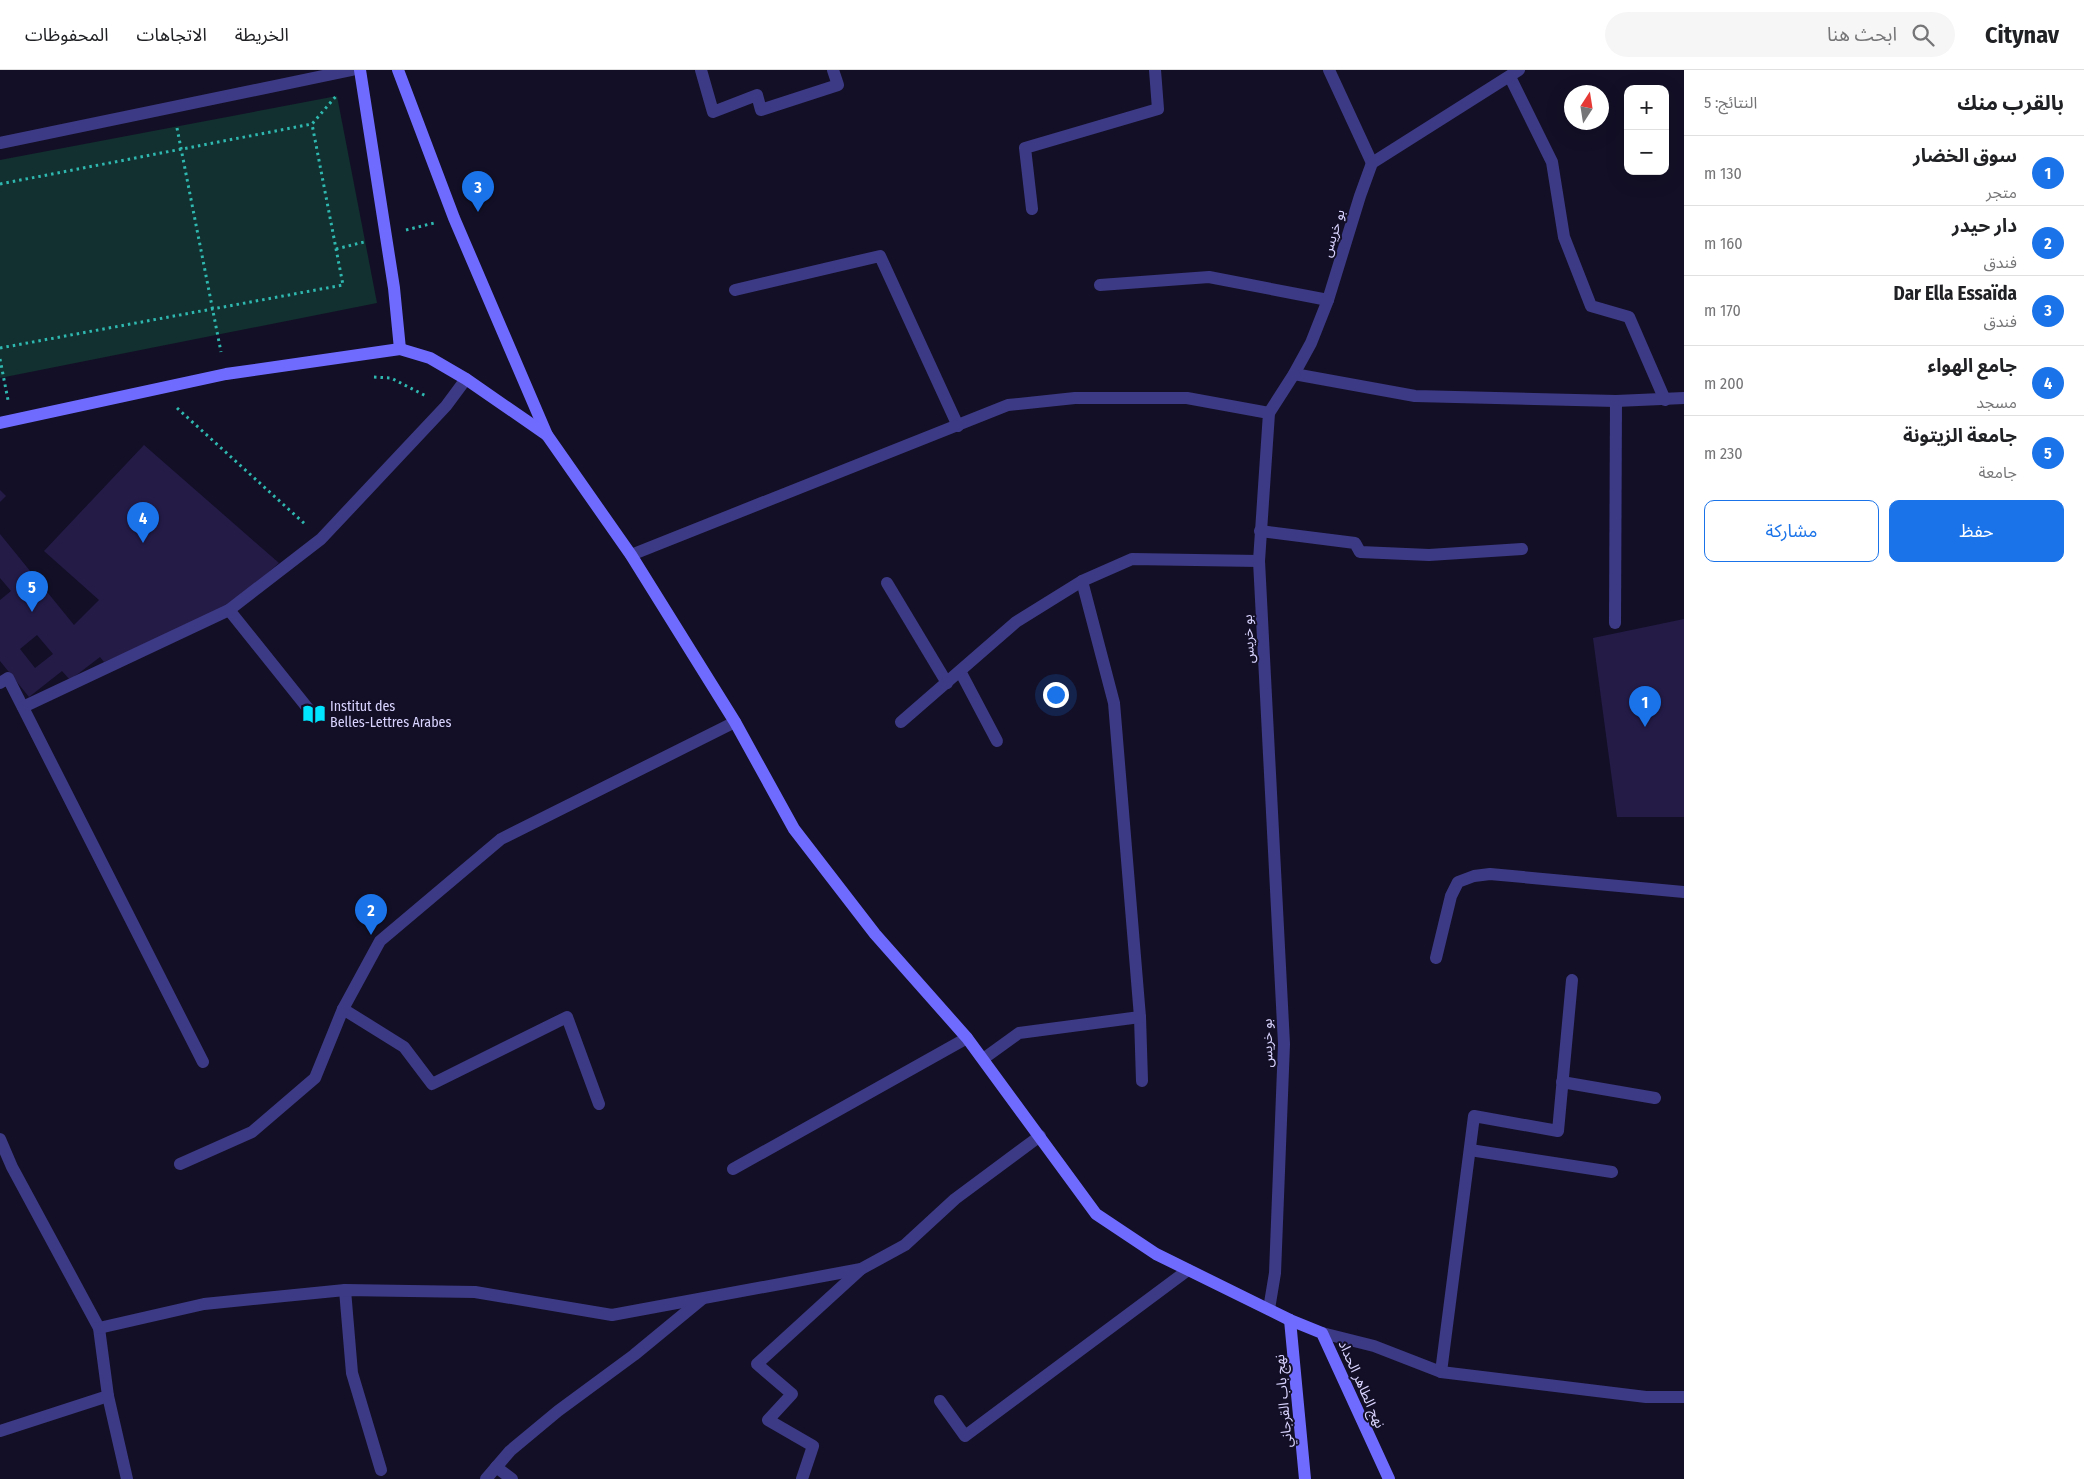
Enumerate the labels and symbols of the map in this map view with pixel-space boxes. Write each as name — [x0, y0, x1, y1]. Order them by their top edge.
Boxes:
north arrow — [1564, 85, 1609, 130]
pin: 3 — [462, 171, 494, 212]
street label: بو خريس — [1318, 207, 1349, 259]
pin: 4 — [127, 502, 159, 543]
pin: 5 — [16, 571, 48, 612]
street label: بو خريس — [1239, 614, 1258, 664]
your location — [1043, 682, 1069, 708]
pin: 1 — [1629, 686, 1661, 727]
place label: Institut des Belles-Lettres Arabes — [330, 698, 451, 731]
library icon: Institut des Belles-Lettres Arabes — [301, 701, 327, 727]
pin: 2 — [355, 894, 387, 935]
street label: بو خريس — [1259, 1018, 1276, 1068]
street label: نهج الطاهر الحداد — [1333, 1338, 1389, 1432]
street label: نهج باب القرجاني — [1271, 1353, 1298, 1448]

